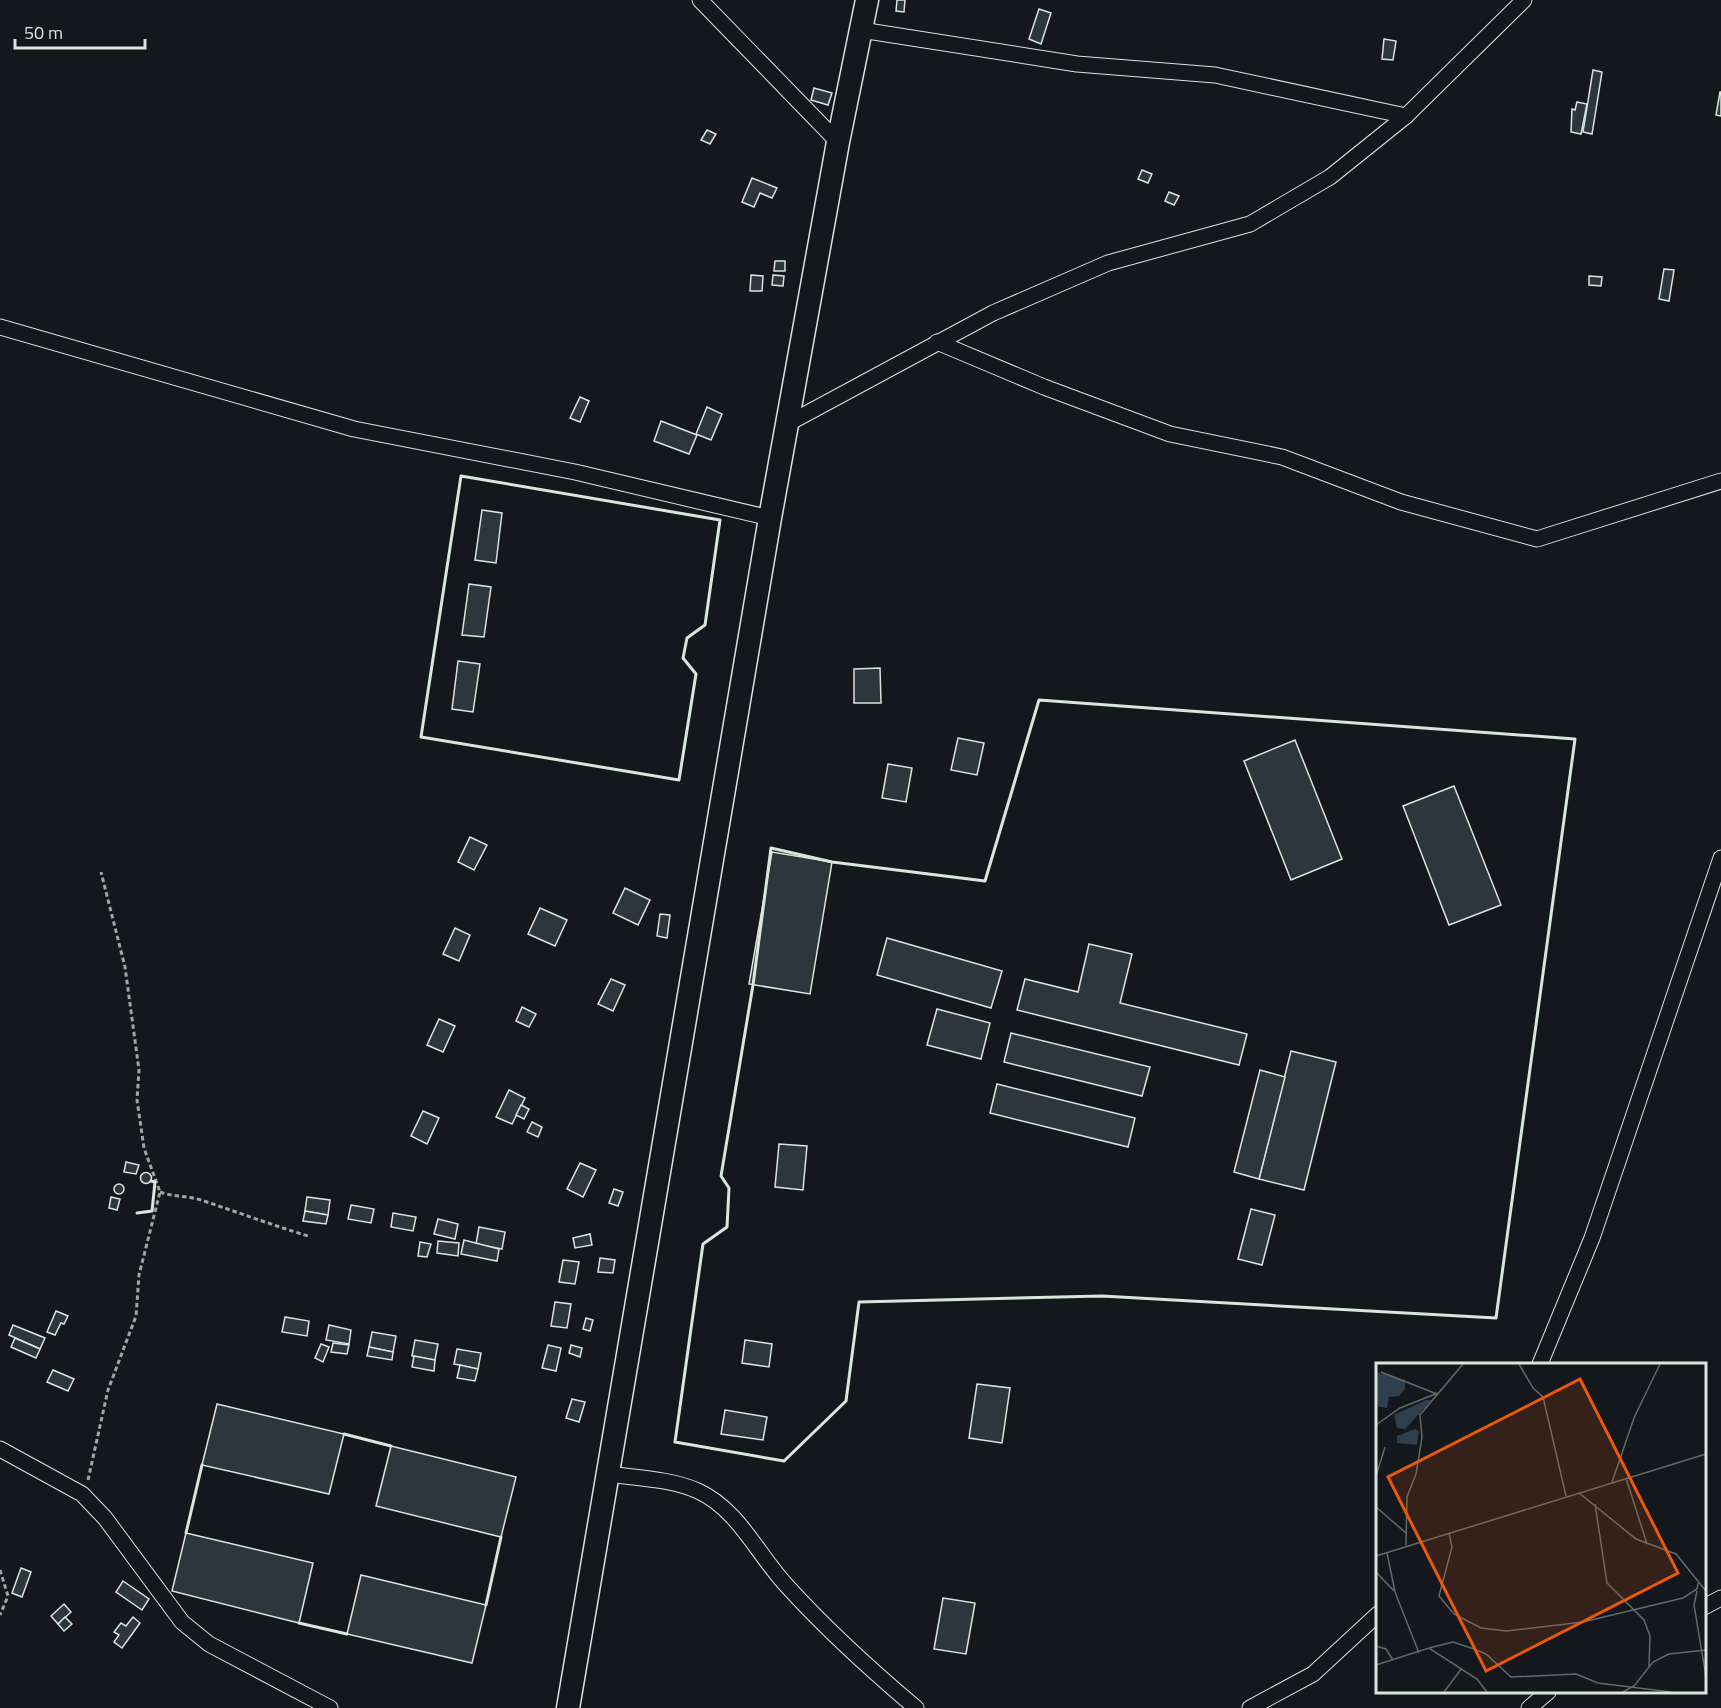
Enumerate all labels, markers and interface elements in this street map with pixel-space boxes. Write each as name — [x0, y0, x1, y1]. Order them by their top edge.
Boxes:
scale bar — [15, 12, 146, 50]
text: 50 m — [24, 19, 63, 46]
inset map — [1376, 1363, 1706, 1693]

